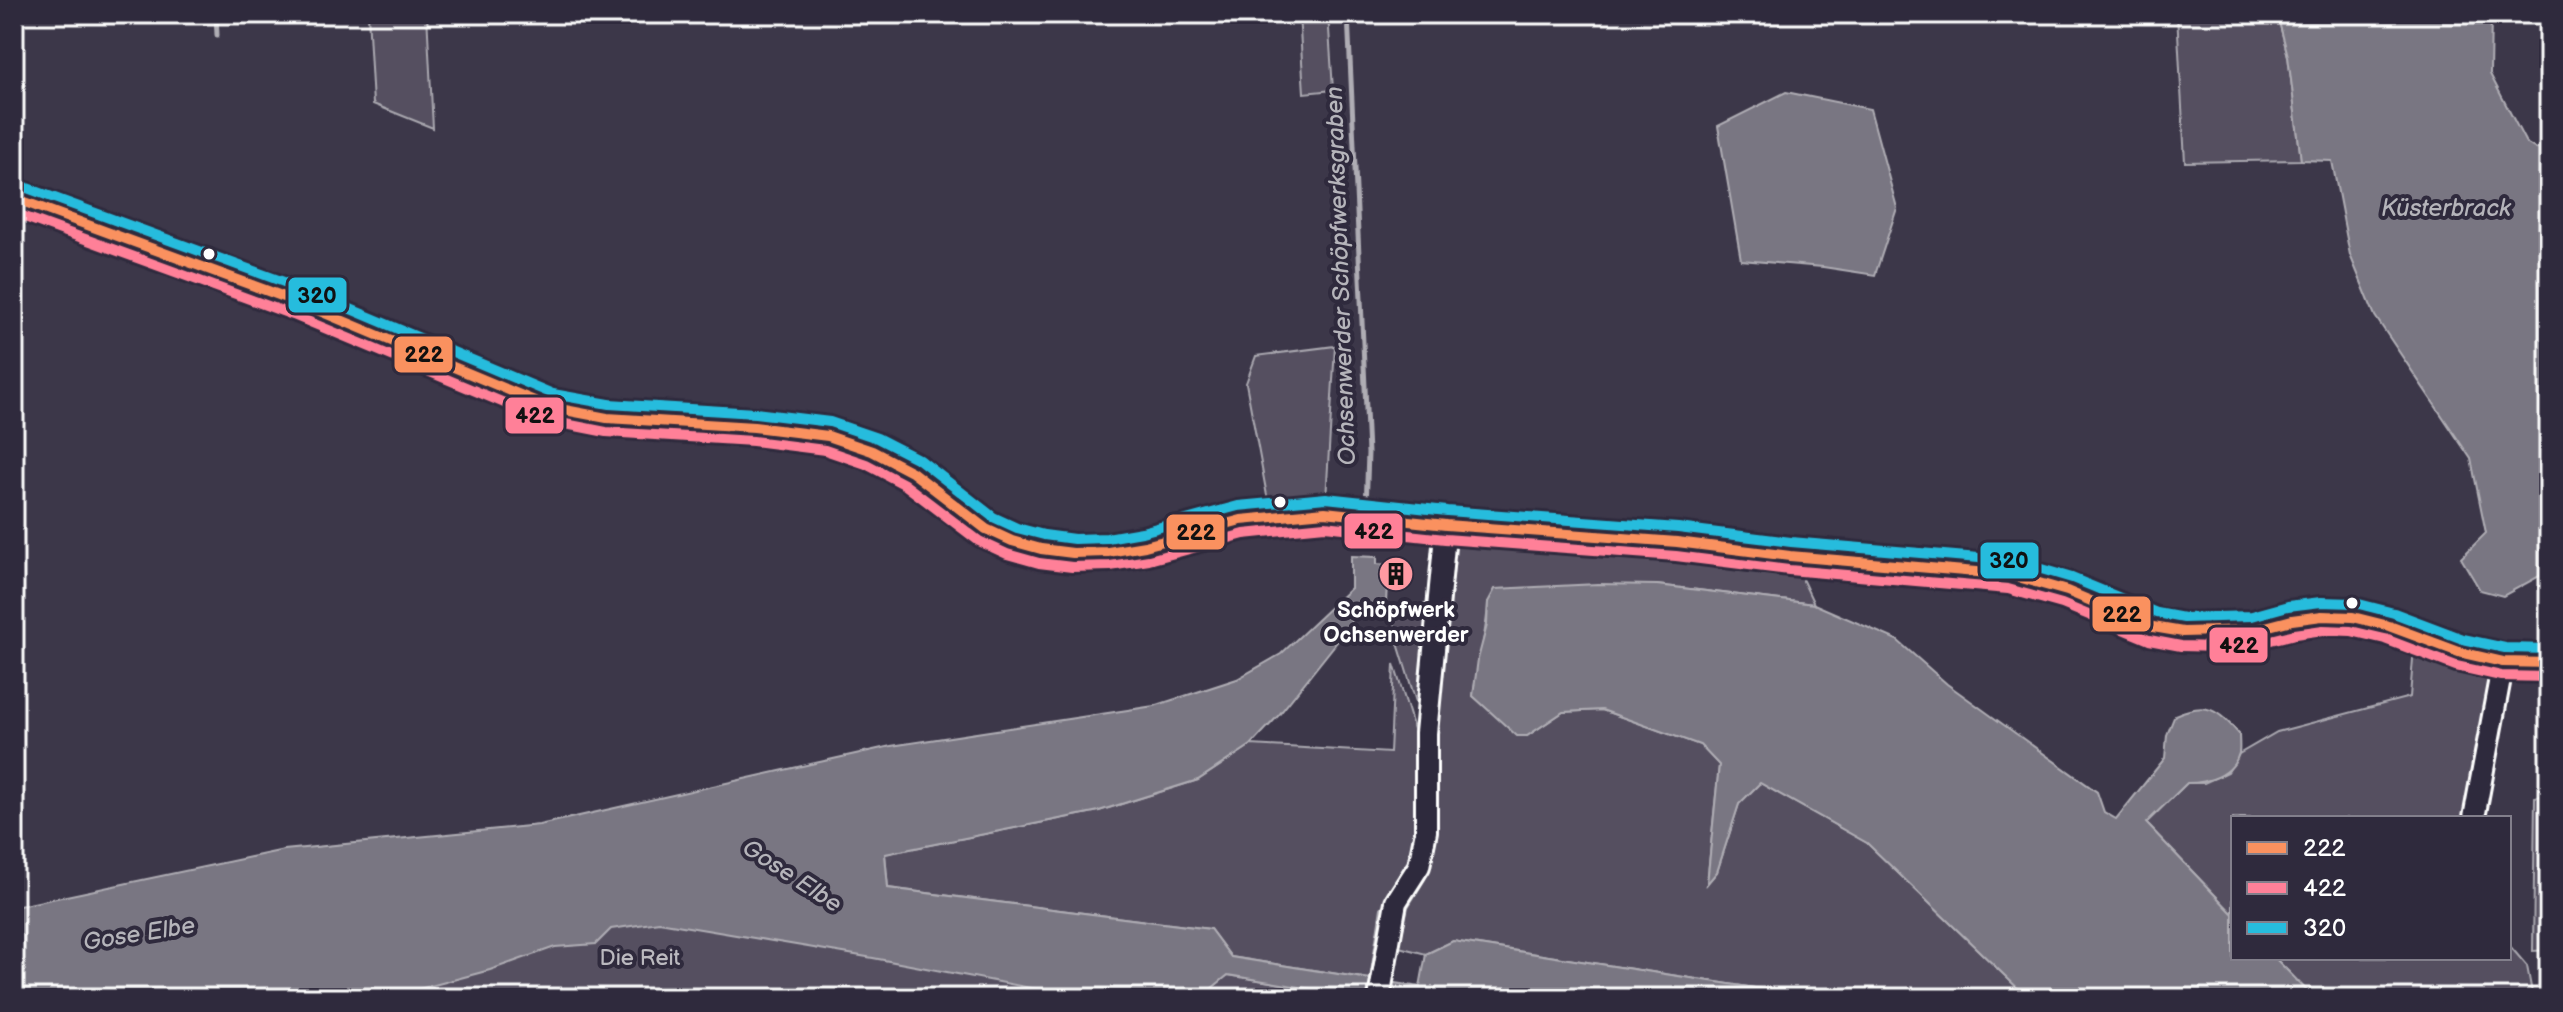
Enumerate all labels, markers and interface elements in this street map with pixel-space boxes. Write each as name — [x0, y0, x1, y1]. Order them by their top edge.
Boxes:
water label: Ochsenwerder Schöpfwerksgraben — [1320, 86, 1362, 466]
water label: Küsterbrack — [2381, 194, 2512, 223]
unlabelled marker — [201, 246, 217, 262]
line badge: 320 — [287, 276, 348, 314]
text: 320 — [297, 283, 337, 310]
line badge: 222 — [393, 335, 454, 374]
text: 222 — [404, 342, 444, 369]
line badge: 422 — [504, 396, 565, 435]
text: 422 — [515, 403, 555, 430]
unlabelled marker — [1272, 494, 1288, 510]
line badge: 422 — [1343, 512, 1404, 550]
line badge: 222 — [1165, 513, 1226, 551]
text: 422 — [1354, 519, 1394, 546]
text: 222 — [1176, 520, 1216, 547]
line badge: 320 — [1979, 541, 2040, 580]
text: 320 — [1989, 548, 2029, 575]
building icon: Schöpfwerk Ochsenwerder — [1377, 555, 1415, 593]
line badge: 222 — [2091, 595, 2152, 633]
unlabelled marker — [2344, 595, 2360, 611]
place label: Schöpfwerk Ochsenwerder — [1323, 597, 1469, 649]
text: 222 — [2102, 602, 2142, 629]
line badge: 422 — [2208, 626, 2269, 664]
text: 422 — [2219, 633, 2259, 660]
legend — [2231, 816, 2511, 960]
water label: Gose Elbe — [737, 833, 847, 919]
text: 222 — [2303, 834, 2345, 863]
text: 422 — [2303, 874, 2346, 903]
water label: Gose Elbe — [81, 911, 197, 957]
text: 320 — [2303, 914, 2346, 943]
park label: Die Reit — [600, 945, 681, 972]

